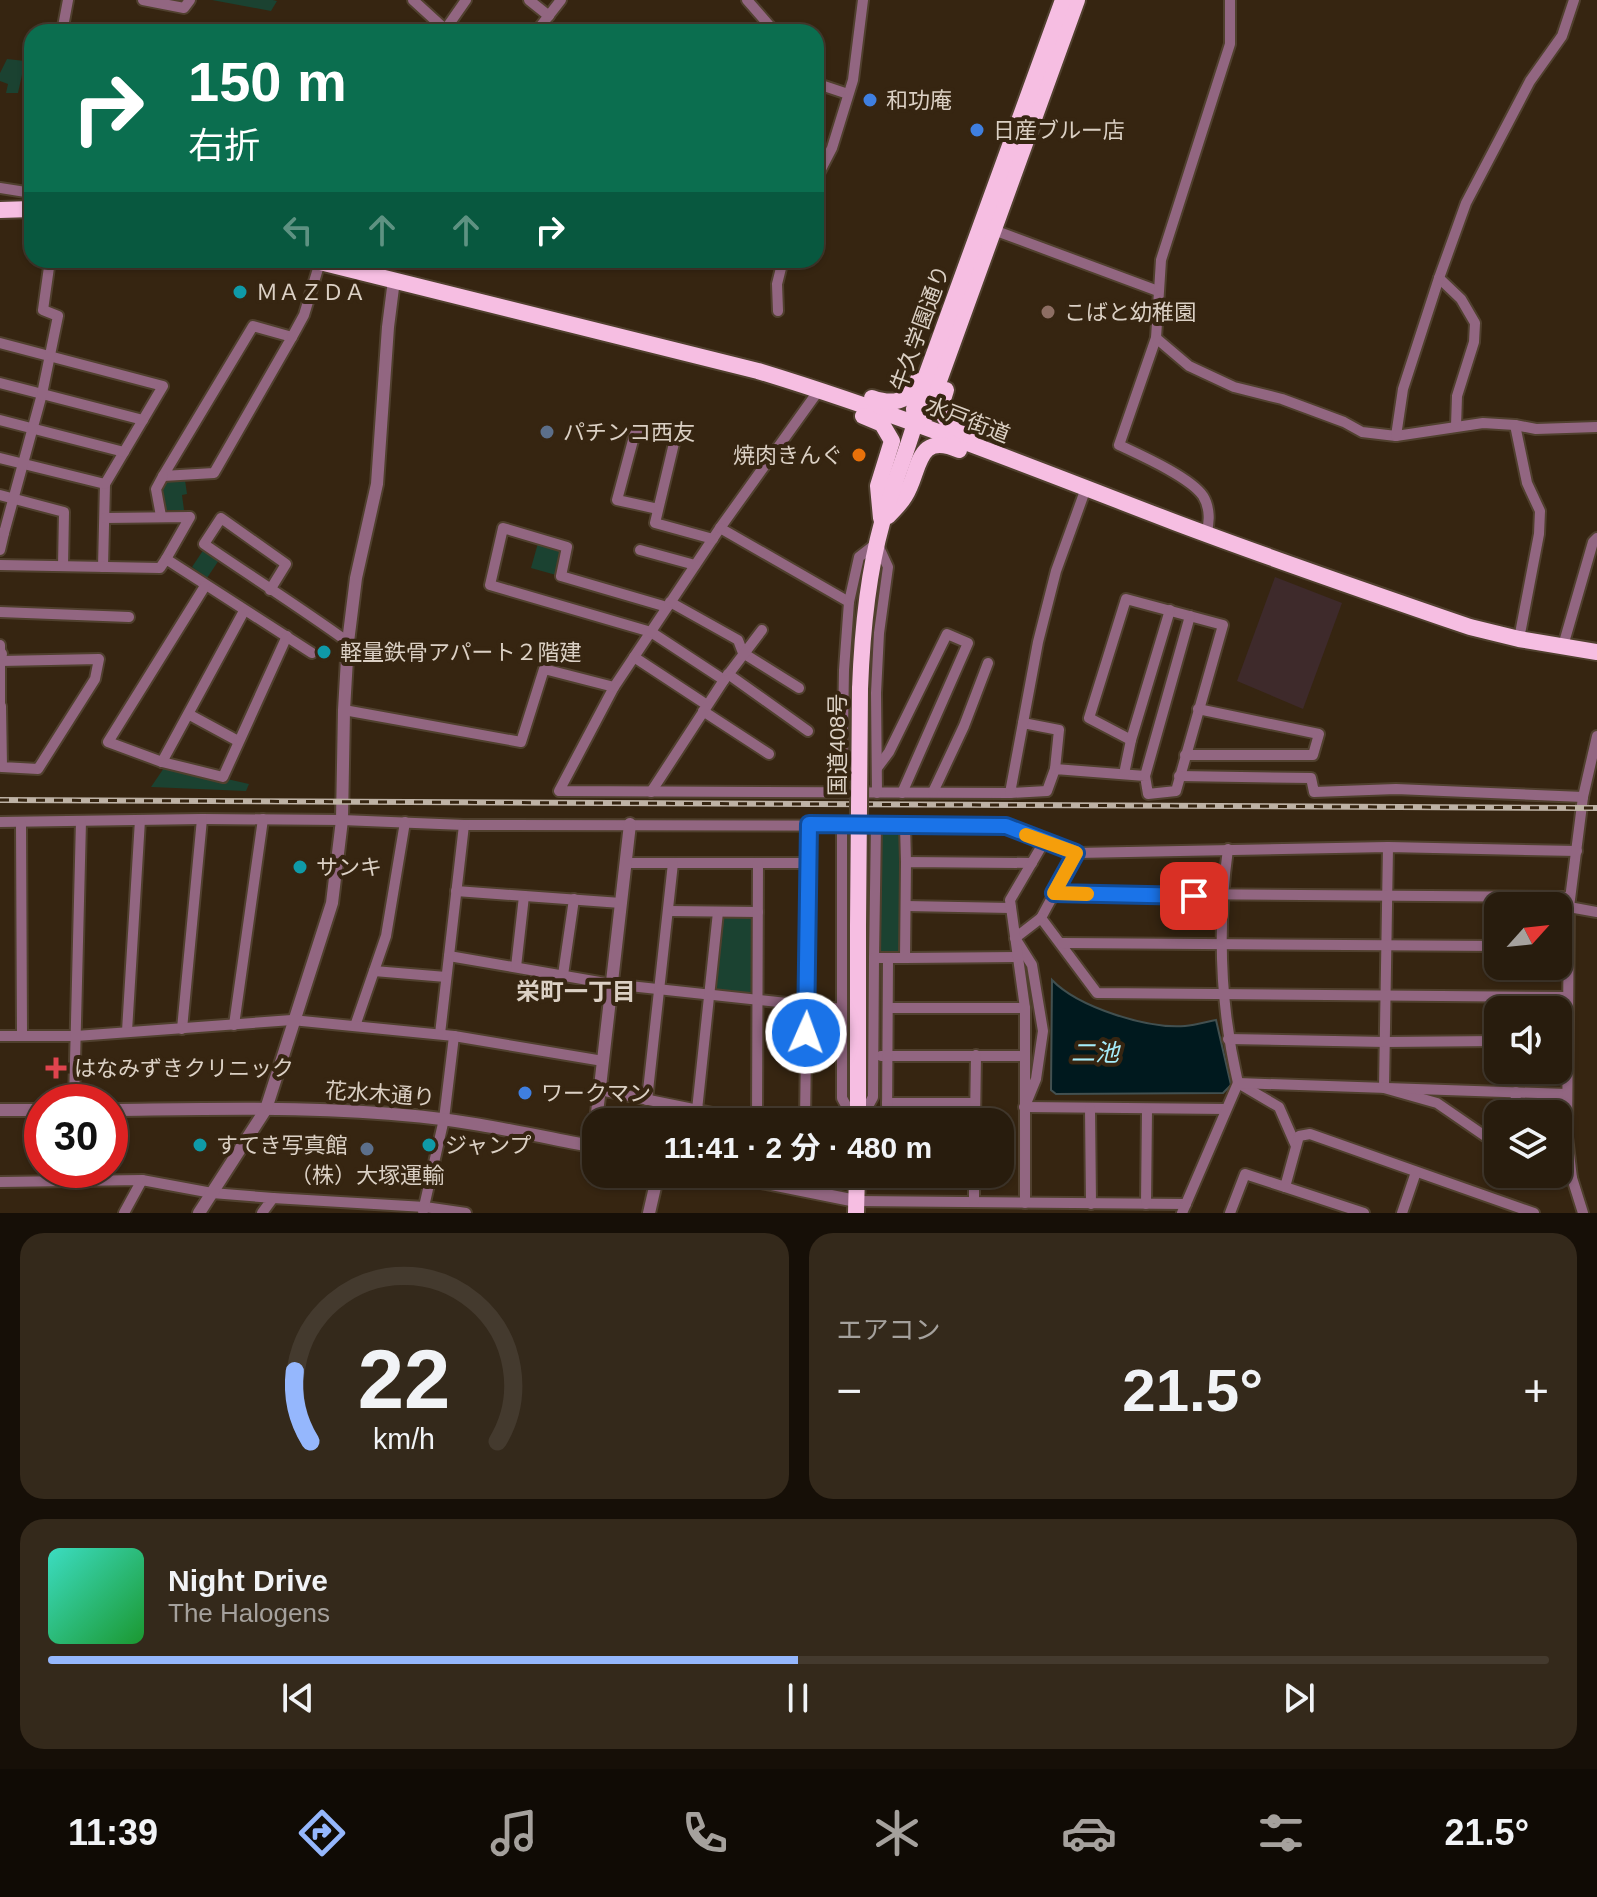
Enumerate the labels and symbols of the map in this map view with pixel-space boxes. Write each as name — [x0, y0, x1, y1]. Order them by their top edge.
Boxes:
place label: 和功庵 — [886, 88, 952, 113]
marker: 和功庵 — [861, 91, 879, 109]
place label: 日産ブルー店 — [993, 118, 1125, 143]
marker: 日産ブルー店 — [968, 121, 986, 139]
street label: 牛久学園通り — [886, 262, 954, 394]
place label: ＭＡＺＤＡ — [256, 280, 366, 305]
marker: ＭＡＺＤＡ — [231, 283, 249, 301]
place label: こばと幼稚園 — [1064, 300, 1196, 325]
marker: こばと幼稚園 — [1039, 303, 1057, 321]
street label: 水戸街道 — [922, 393, 1014, 447]
place label: パチンコ西友 — [563, 420, 695, 445]
marker: パチンコ西友 — [538, 423, 556, 441]
place label: 焼肉きんぐ — [733, 443, 843, 468]
marker: 焼肉きんぐ — [850, 446, 868, 464]
place label: 軽量鉄骨アパート２階建 — [340, 640, 582, 665]
marker: 軽量鉄骨アパート２階建 — [315, 643, 333, 661]
street label: 国道408号 — [825, 694, 850, 796]
place label: サンキ — [316, 855, 382, 880]
marker: サンキ — [291, 858, 309, 876]
pin — [1160, 862, 1228, 930]
north arrow — [1484, 892, 1572, 980]
district label: 栄町一丁目 — [516, 978, 636, 1005]
position arrow — [764, 991, 848, 1075]
water label: 二池 — [1071, 1039, 1121, 1066]
place label: はなみずきクリニック — [74, 1056, 294, 1081]
marker: はなみずきクリニック — [45, 1057, 67, 1079]
street label: 花水木通り — [324, 1078, 436, 1110]
place label: ワークマン — [541, 1081, 651, 1106]
speed limit sign: 30 — [24, 1084, 128, 1188]
marker: ワークマン — [516, 1084, 534, 1102]
place label: すてき写真館 — [216, 1133, 348, 1158]
place label: ジャンプ — [445, 1133, 531, 1158]
marker: すてき写真館 — [191, 1136, 209, 1154]
marker: ジャンプ — [420, 1136, 438, 1154]
marker: （株）大塚運輸 — [358, 1140, 376, 1158]
place label: （株）大塚運輸 — [290, 1163, 444, 1188]

